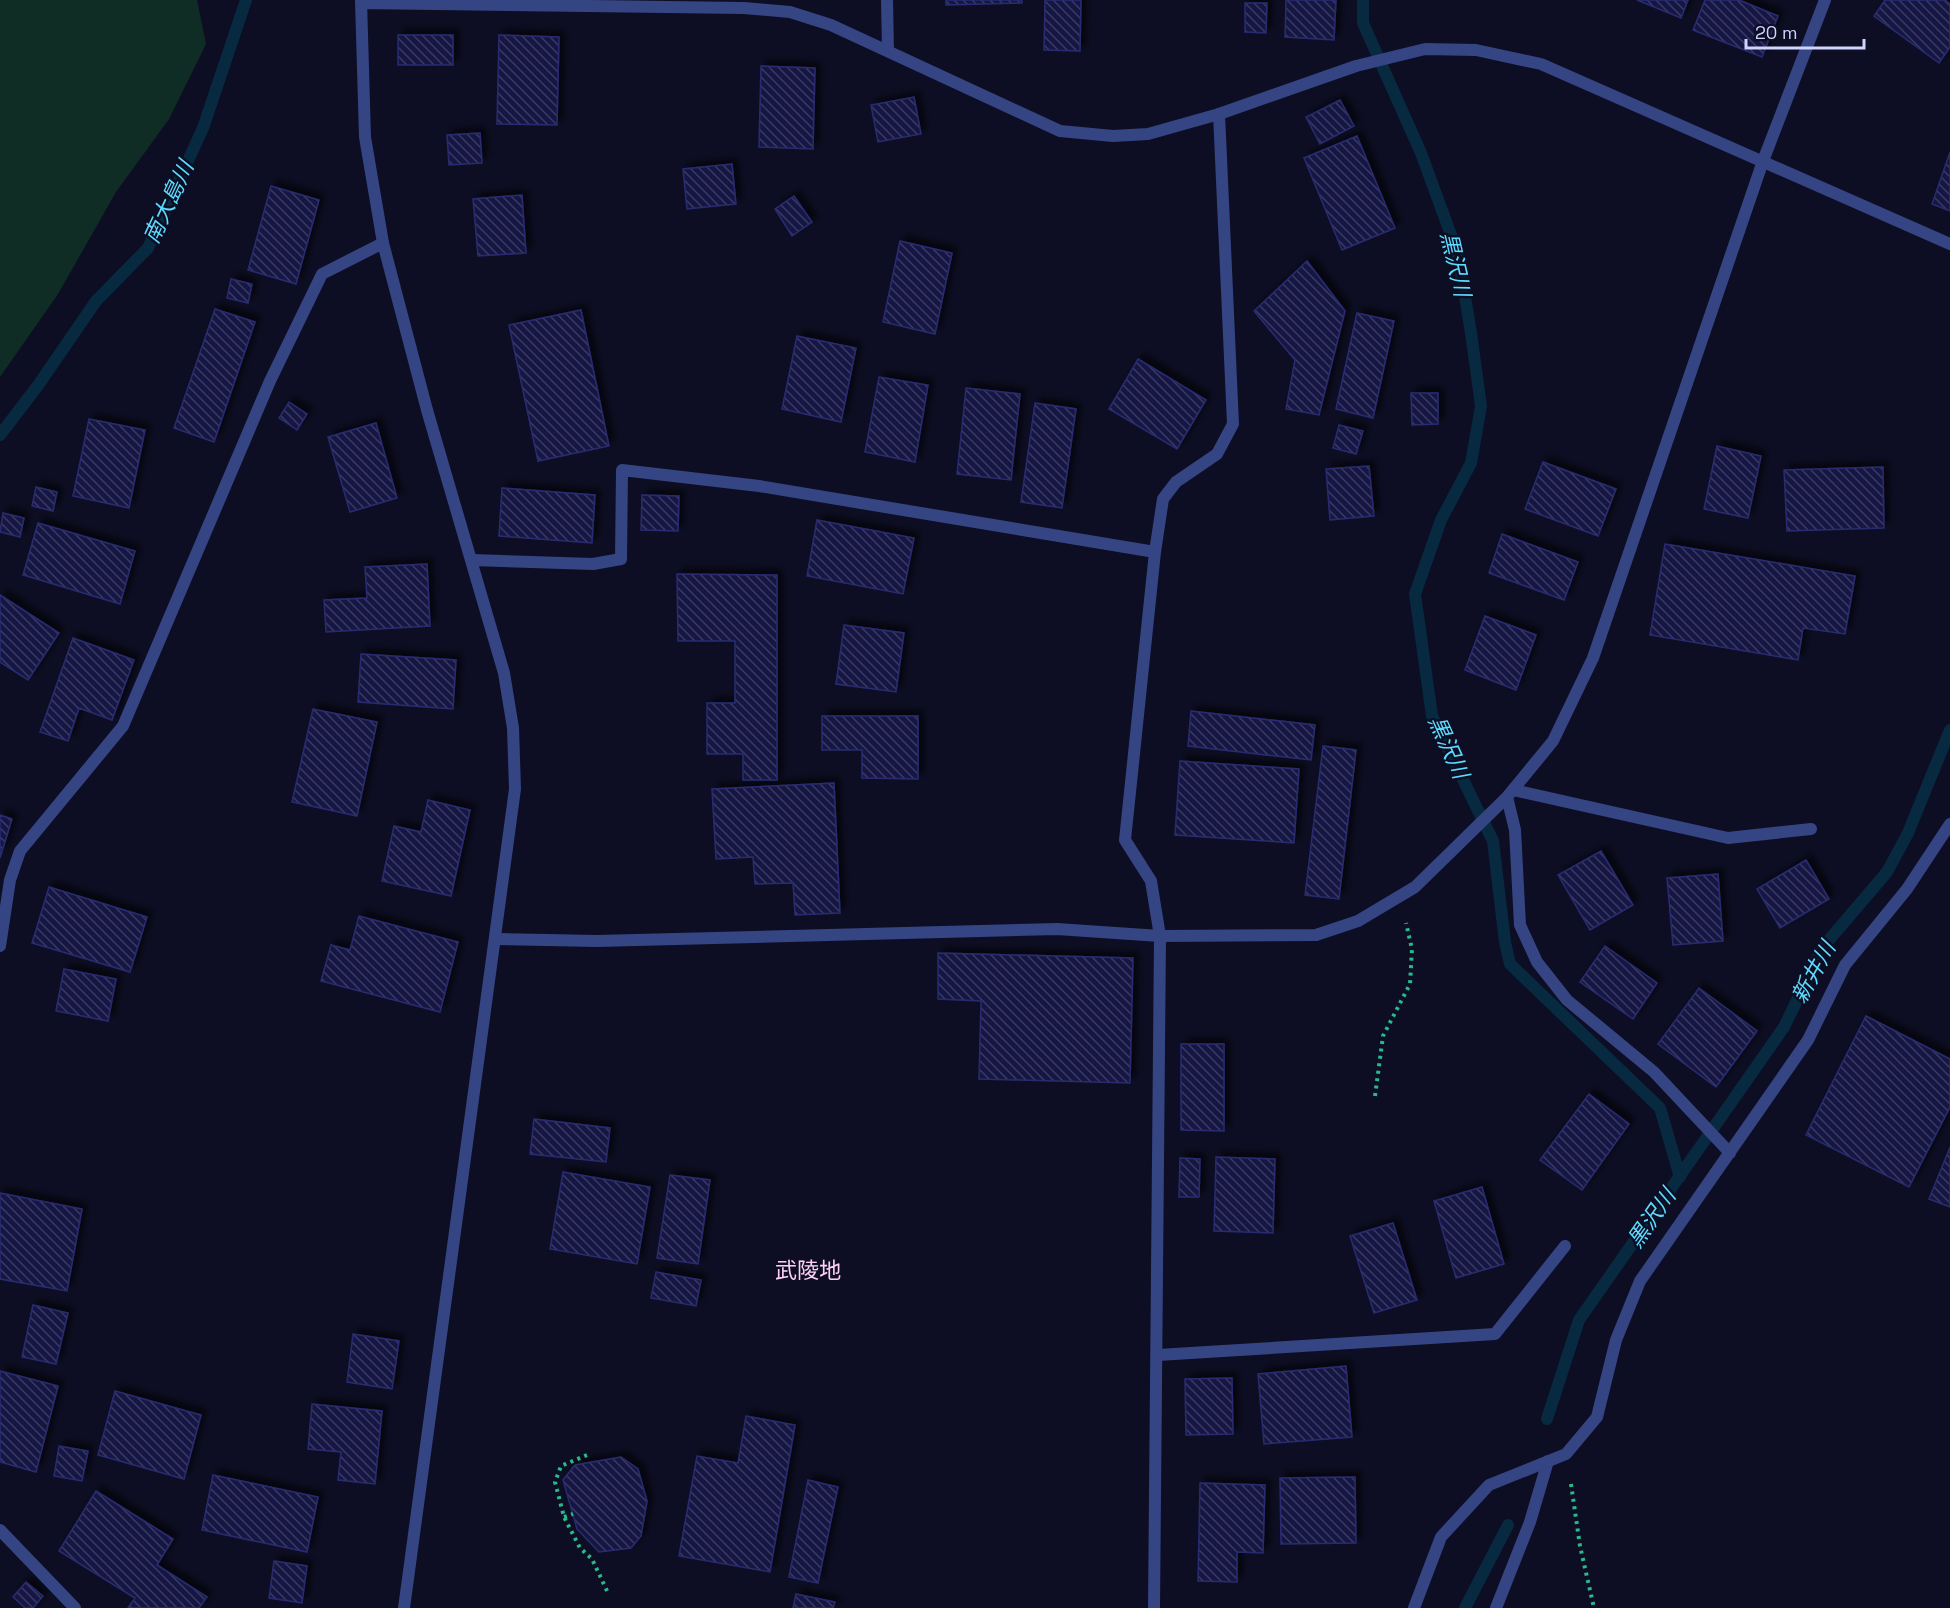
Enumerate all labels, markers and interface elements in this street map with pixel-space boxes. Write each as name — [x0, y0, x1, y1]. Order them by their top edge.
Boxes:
scale bar — [1746, 12, 1864, 50]
text: 20 m — [1755, 21, 1798, 44]
water label: 南大島川 — [137, 154, 200, 248]
water label: 黒沢川 — [1435, 229, 1478, 301]
water label: 黒沢川 — [1423, 711, 1476, 785]
water label: 新井川 — [1785, 935, 1842, 1008]
water label: 黒沢川 — [1621, 1181, 1683, 1253]
district label: 武陵地 — [775, 1256, 841, 1284]

